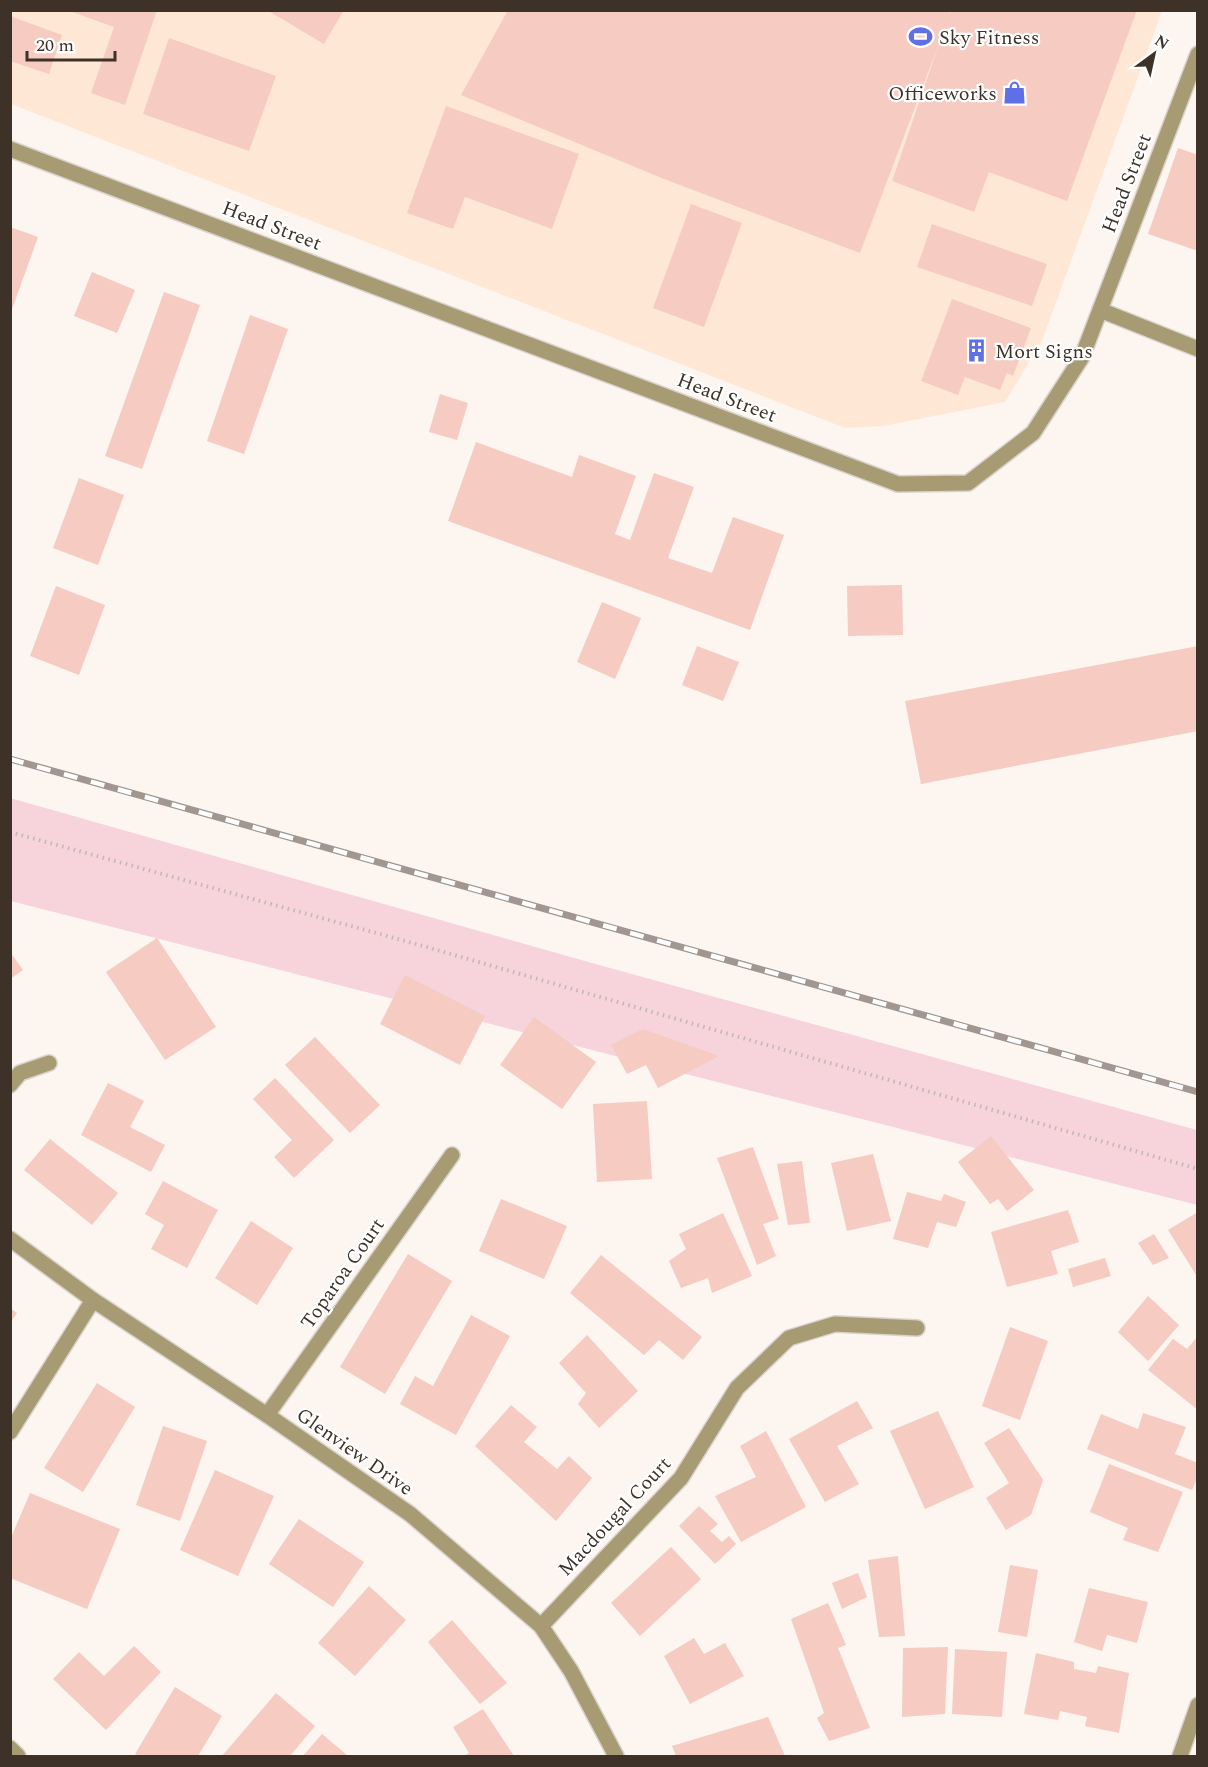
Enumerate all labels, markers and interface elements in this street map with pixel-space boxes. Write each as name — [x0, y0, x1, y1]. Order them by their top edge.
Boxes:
place label: Sky Fitness — [939, 23, 1039, 53]
scale bar — [27, 24, 116, 62]
sports icon: Sky Fitness — [908, 24, 934, 50]
north arrow — [1124, 24, 1184, 84]
text: N — [1150, 29, 1174, 56]
text: 20 m — [36, 32, 74, 59]
place label: Officeworks — [888, 79, 997, 109]
shop icon: Officeworks — [1002, 80, 1028, 106]
street label: Head Street — [1094, 129, 1160, 237]
street label: Head Street — [218, 193, 326, 259]
place label: Mort Signs — [995, 337, 1093, 367]
building icon: Mort Signs — [964, 338, 990, 364]
street label: Head Street — [673, 365, 781, 431]
street label: Toparoa Court — [293, 1212, 392, 1335]
street label: Glenview Drive — [290, 1400, 419, 1503]
street label: Macdougal Court — [551, 1450, 678, 1583]

